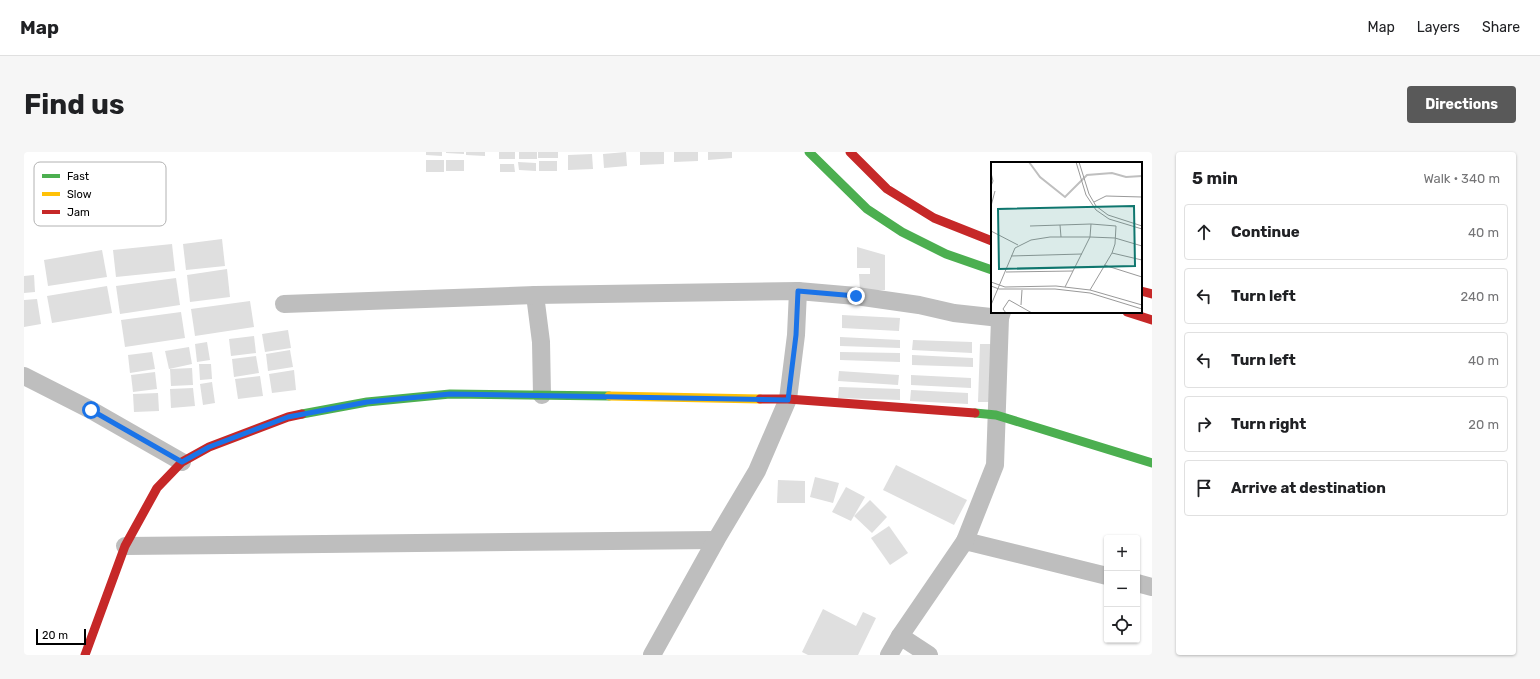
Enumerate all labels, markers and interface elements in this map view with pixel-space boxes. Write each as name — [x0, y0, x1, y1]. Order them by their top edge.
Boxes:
text: Map — [20, 16, 59, 39]
text: Map — [1368, 19, 1395, 36]
text: Layers — [1417, 19, 1460, 36]
text: Share — [1482, 19, 1520, 36]
button: Directions — [1407, 86, 1516, 123]
text: Find us — [24, 88, 124, 121]
legend — [34, 162, 166, 226]
inset map — [991, 162, 1142, 313]
text: 5 min — [1192, 168, 1238, 188]
text: Fast — [67, 170, 90, 183]
text: Walk · 340 m — [1423, 171, 1500, 186]
text: Slow — [67, 188, 92, 201]
text: Jam — [67, 206, 90, 219]
icon: ahead — [1193, 221, 1215, 243]
text: Continue — [1231, 223, 1300, 241]
text: 40 m — [1468, 225, 1499, 240]
icon: left — [1193, 285, 1215, 307]
route end — [847, 287, 865, 305]
text: Turn left — [1231, 287, 1296, 305]
text: 240 m — [1460, 289, 1499, 304]
icon: left — [1193, 349, 1215, 371]
text: Turn left — [1231, 351, 1296, 369]
text: 40 m — [1468, 353, 1499, 368]
route start — [82, 401, 100, 419]
icon: right — [1193, 413, 1215, 435]
text: Turn right — [1231, 415, 1306, 433]
text: 20 m — [1468, 417, 1499, 432]
icon: arrive — [1193, 477, 1215, 499]
text: Arrive at destination — [1231, 479, 1386, 497]
map controls — [1104, 535, 1140, 643]
button: + — [1104, 535, 1140, 571]
button: − — [1104, 571, 1140, 607]
button: locate — [1104, 607, 1140, 643]
scale bar — [36, 627, 86, 646]
text: 20 m — [42, 629, 68, 642]

